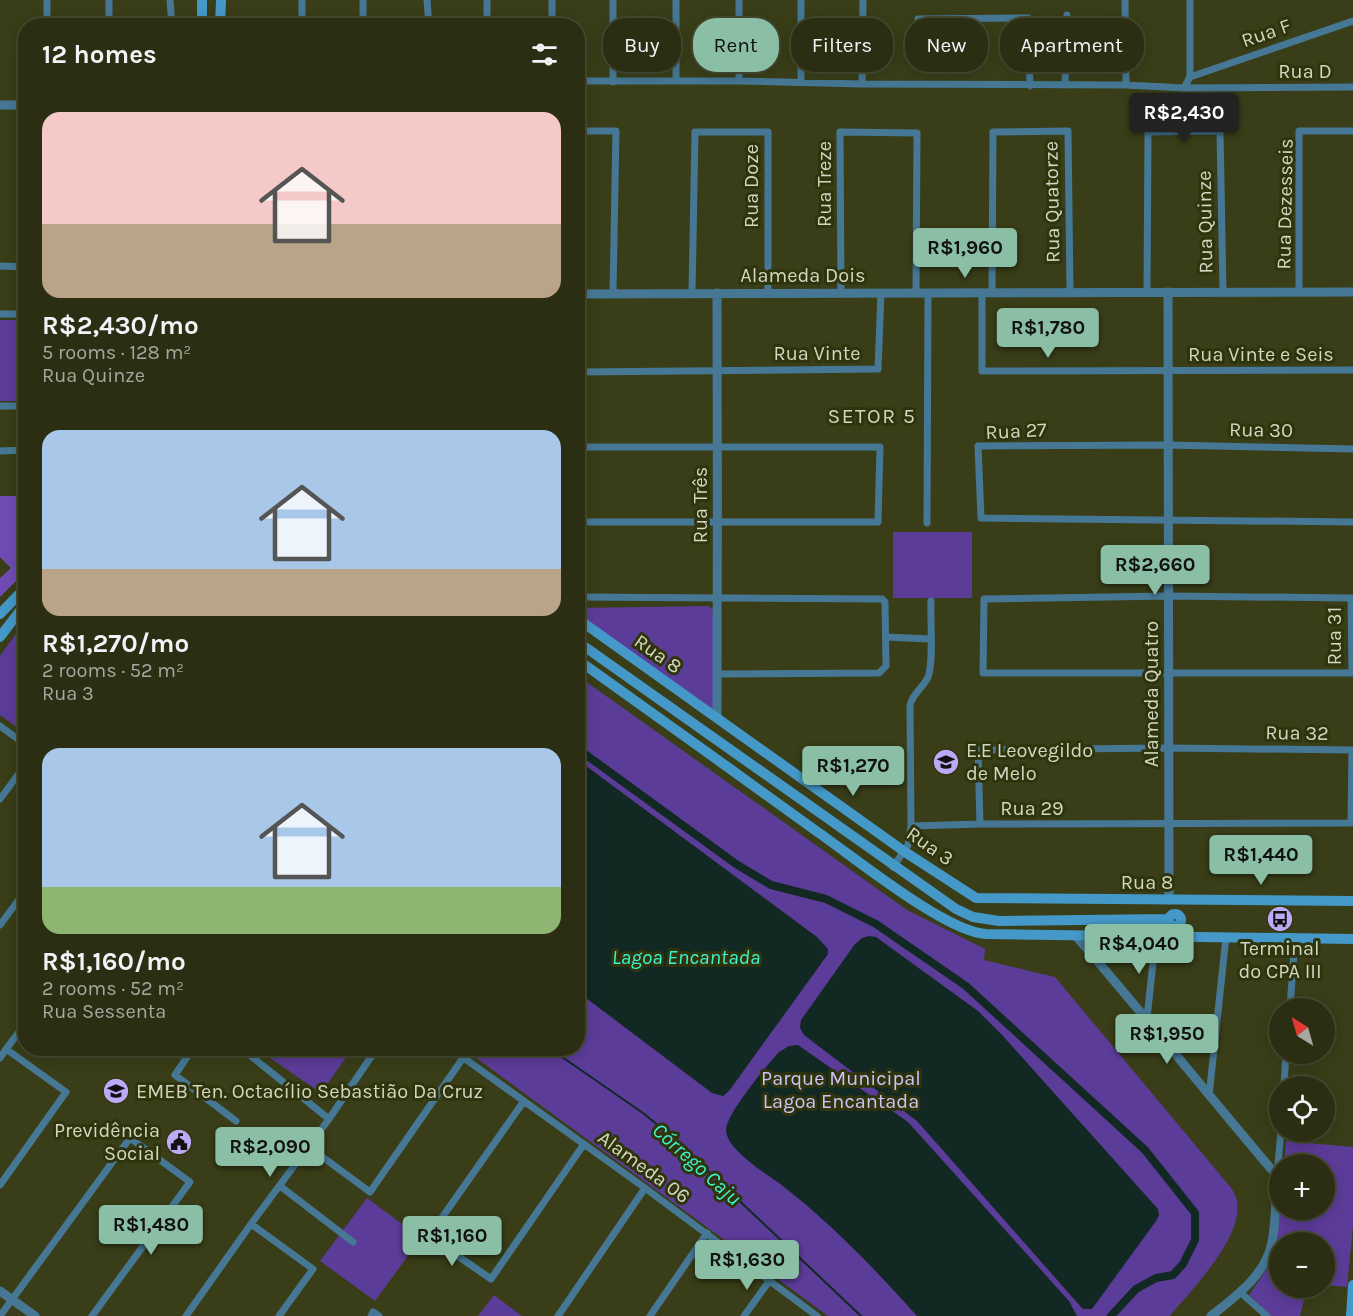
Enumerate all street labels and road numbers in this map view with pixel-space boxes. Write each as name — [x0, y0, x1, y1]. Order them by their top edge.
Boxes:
street label: Rua F — [1238, 14, 1294, 52]
street label: Rua D — [1278, 60, 1332, 83]
street label: Rua Dezesseis — [1272, 138, 1298, 270]
street label: Rua Treze — [813, 141, 836, 227]
street label: Rua Quatorze — [1039, 141, 1065, 263]
street label: Rua Doze — [740, 144, 763, 228]
street label: Rua Quinze — [1193, 170, 1217, 274]
street label: Alameda Dois — [740, 264, 866, 287]
street label: Rua Vinte — [773, 342, 861, 365]
street label: Rua Vinte e Seis — [1188, 343, 1334, 366]
street label: Rua 27 — [985, 418, 1048, 444]
street label: Rua 30 — [1229, 418, 1293, 442]
street label: Rua Três — [689, 467, 712, 543]
street label: Rua 31 — [1323, 607, 1346, 665]
street label: Alameda Quatro — [1140, 621, 1163, 767]
street label: Rua 8 — [630, 630, 686, 678]
street label: Rua 32 — [1265, 721, 1329, 745]
street label: Rua 29 — [1000, 797, 1064, 820]
street label: Rua 3 — [902, 822, 958, 870]
street label: Rua 8 — [1121, 871, 1173, 894]
street label: Alameda 06 — [594, 1126, 694, 1208]

